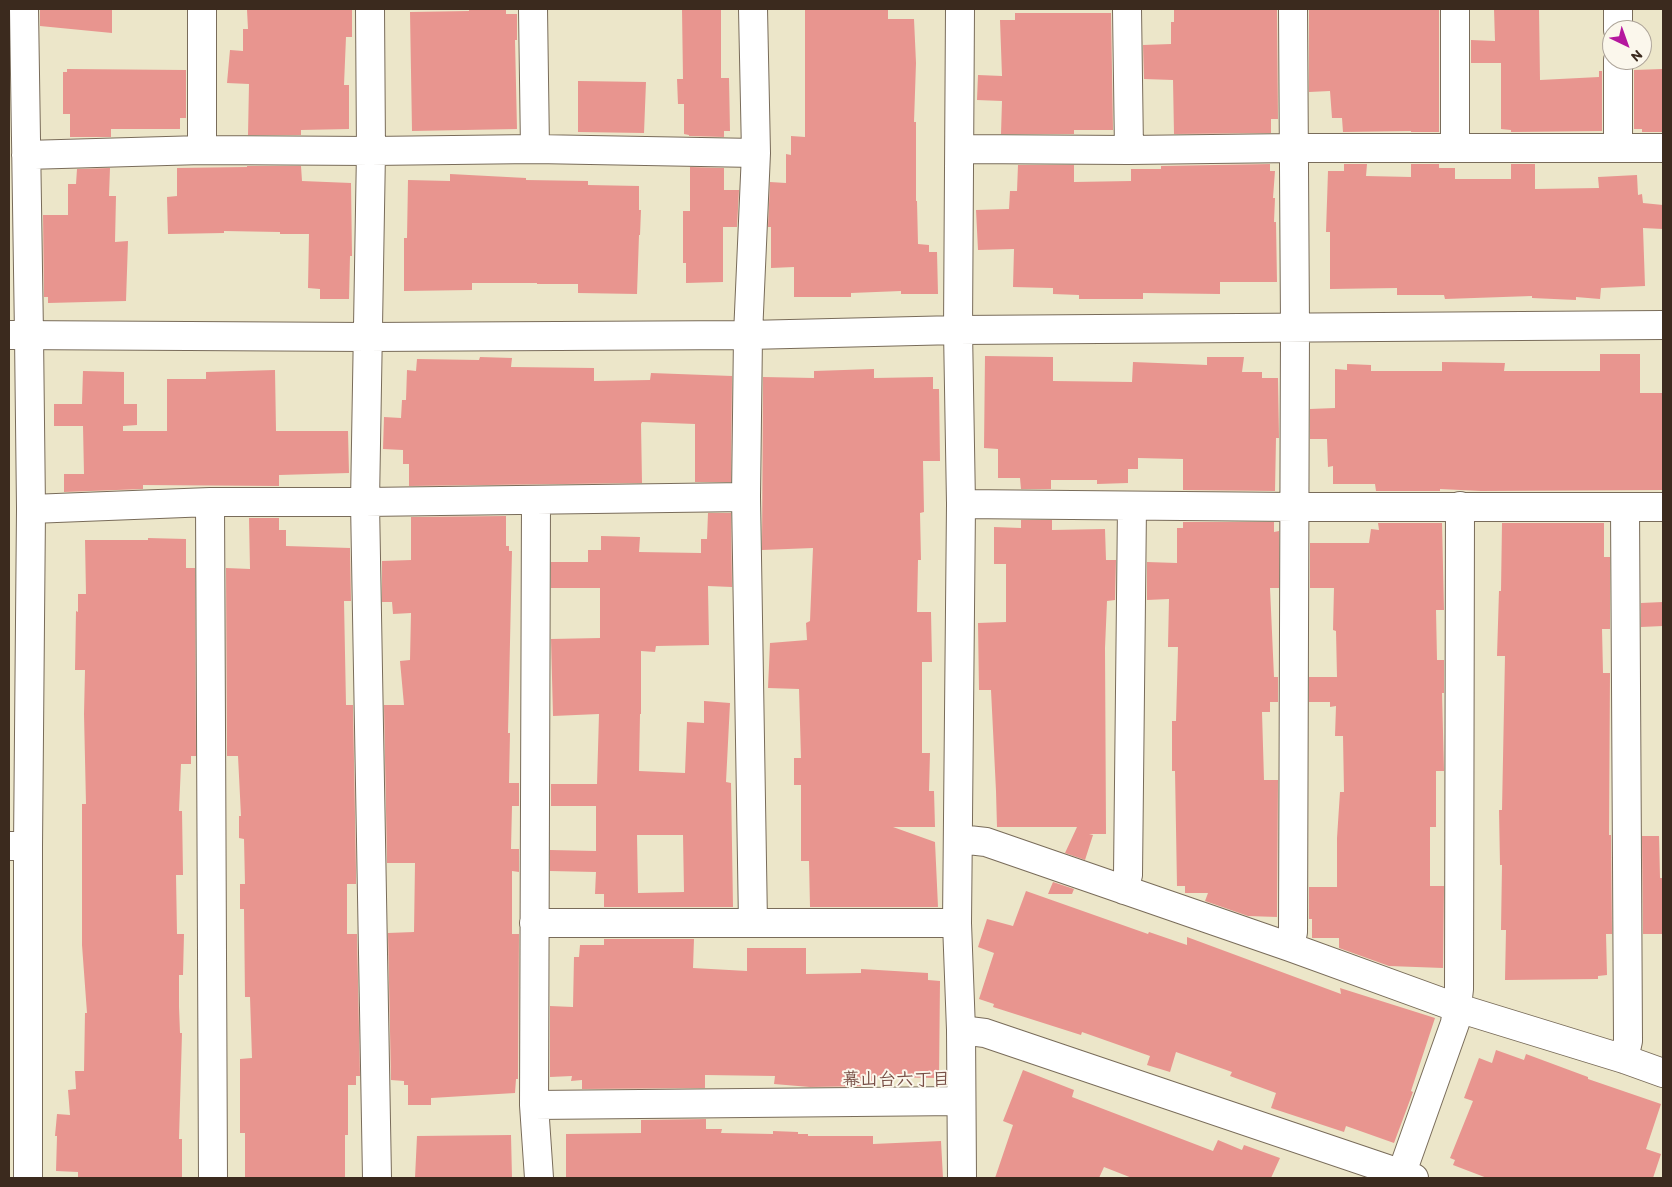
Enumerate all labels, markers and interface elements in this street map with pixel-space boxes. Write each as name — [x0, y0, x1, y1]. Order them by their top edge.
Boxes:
north arrow — [1602, 20, 1652, 70]
text: N — [1628, 46, 1646, 65]
district label: 幕山台六丁目 — [842, 1069, 950, 1091]

